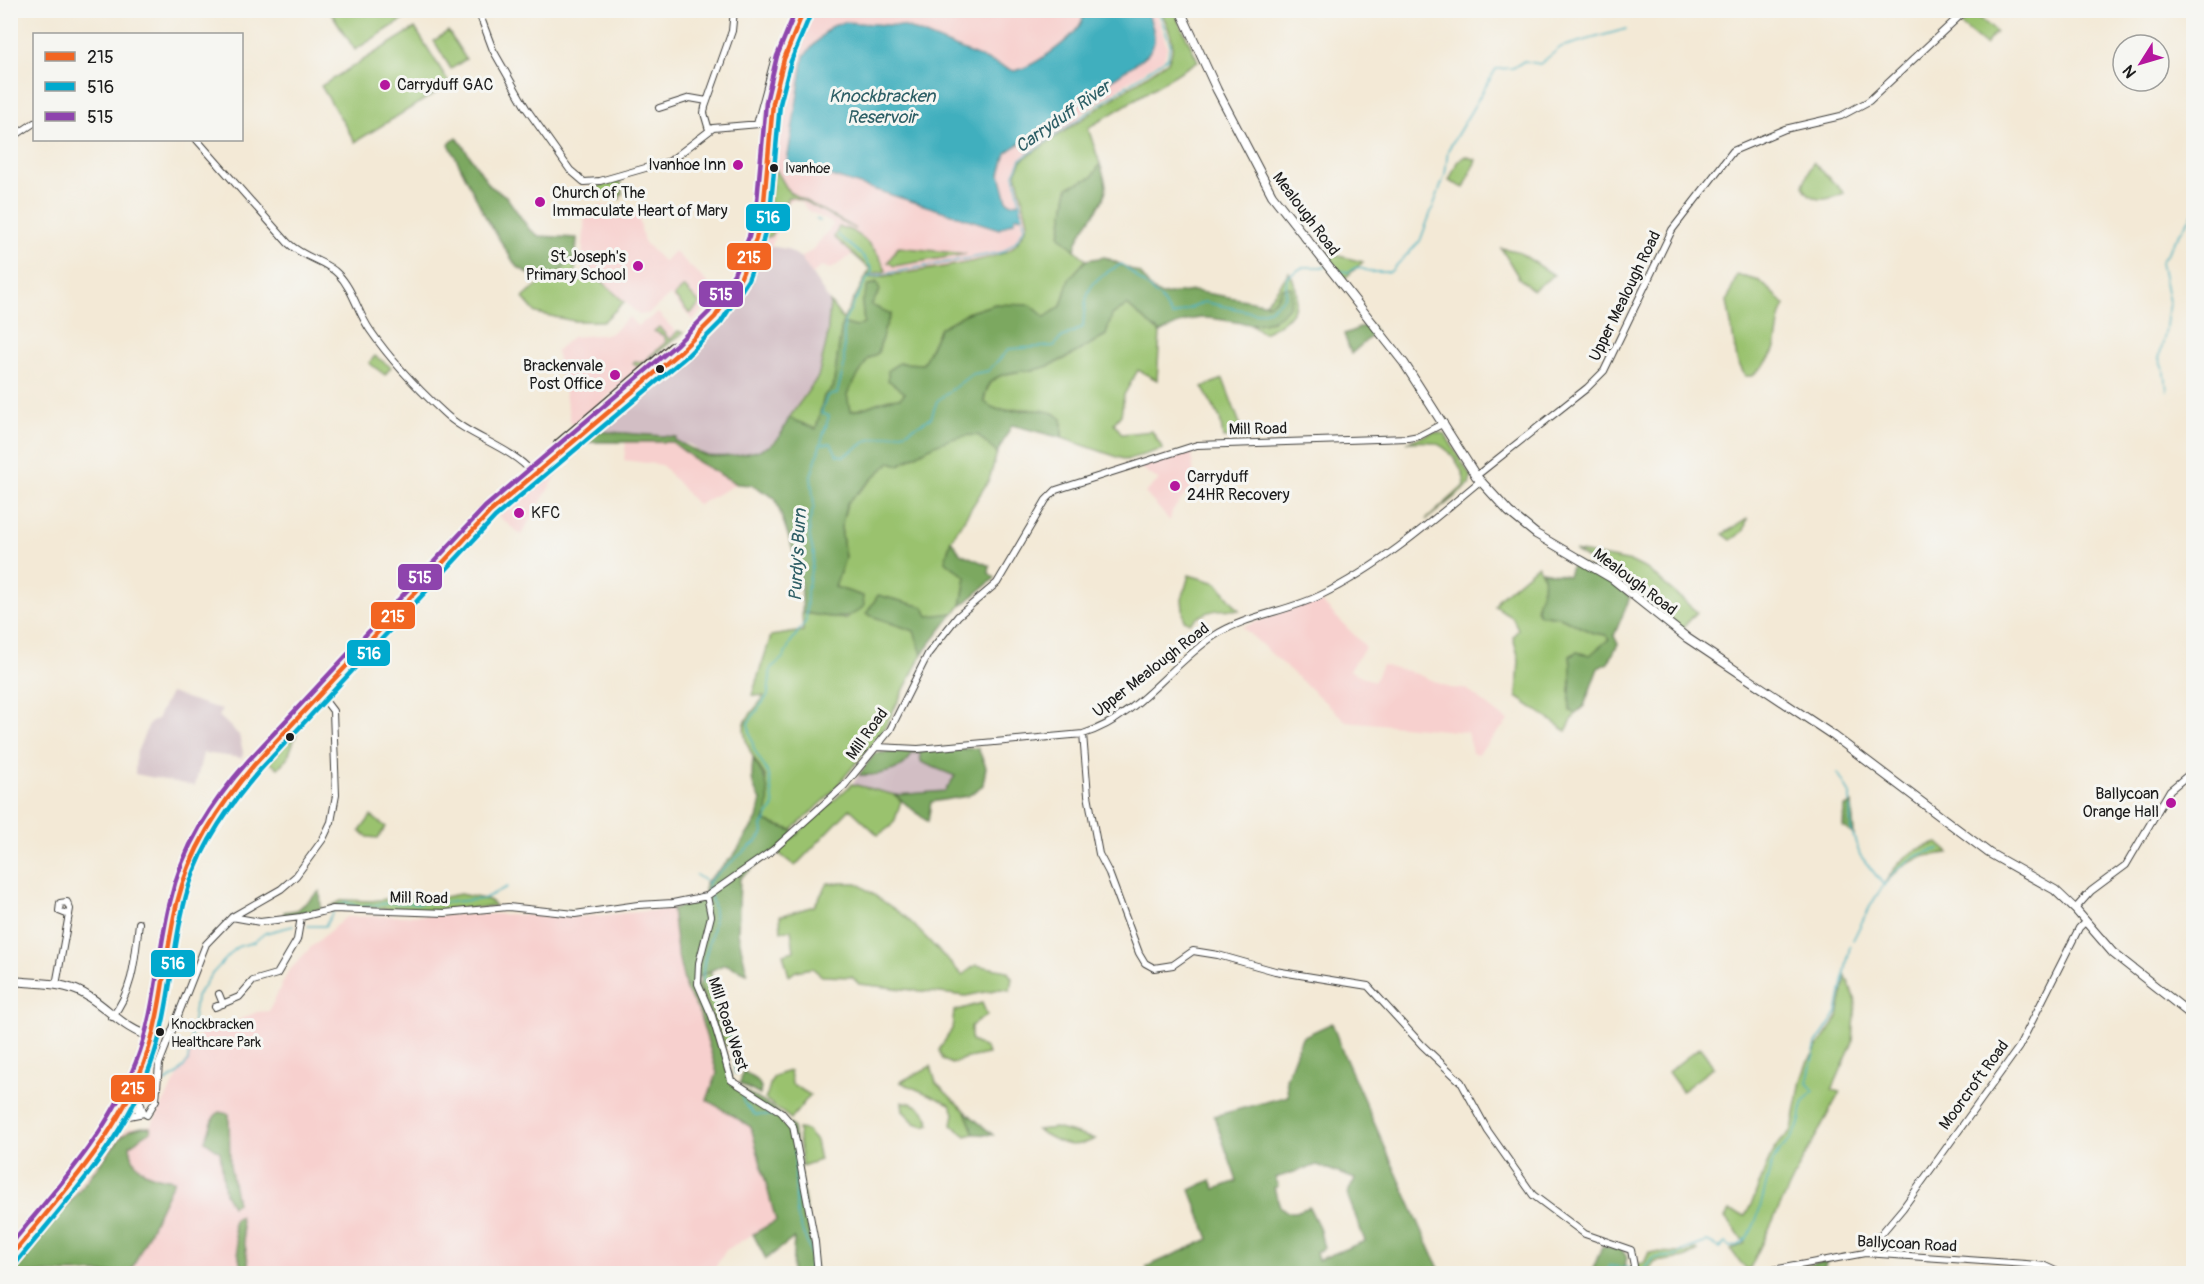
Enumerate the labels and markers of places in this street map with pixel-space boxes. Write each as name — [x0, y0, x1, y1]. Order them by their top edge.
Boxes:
place label: Carryduff GAC — [397, 75, 493, 95]
marker: Carryduff GAC — [378, 78, 392, 92]
place label: Ivanhoe Inn — [648, 155, 726, 175]
marker: Ivanhoe Inn — [731, 158, 745, 172]
place label: Ivanhoe — [785, 160, 830, 177]
marker: Ivanhoe — [768, 162, 780, 174]
place label: Church of The Immaculate Heart of Mary — [552, 183, 728, 221]
marker: Church of The Immaculate Heart of Mary — [533, 195, 547, 209]
place label: St Joseph's Primary School — [526, 247, 626, 285]
marker: St Joseph's Primary School — [631, 259, 645, 273]
place label: Brackenvale Post Office — [523, 356, 603, 394]
unlabelled marker — [654, 363, 666, 375]
marker: Brackenvale Post Office — [608, 368, 622, 382]
place label: Carryduff 24HR Recovery — [1187, 467, 1290, 505]
marker: Carryduff 24HR Recovery — [1168, 479, 1182, 493]
place label: KFC — [531, 503, 560, 523]
marker: KFC — [512, 506, 526, 520]
unlabelled marker — [284, 731, 296, 743]
place label: Ballycoan Orange Hall — [2083, 784, 2159, 822]
marker: Ballycoan Orange Hall — [2164, 796, 2178, 810]
place label: Knockbracken Healthcare Park — [171, 1016, 261, 1051]
marker: Knockbracken Healthcare Park — [154, 1026, 166, 1038]

